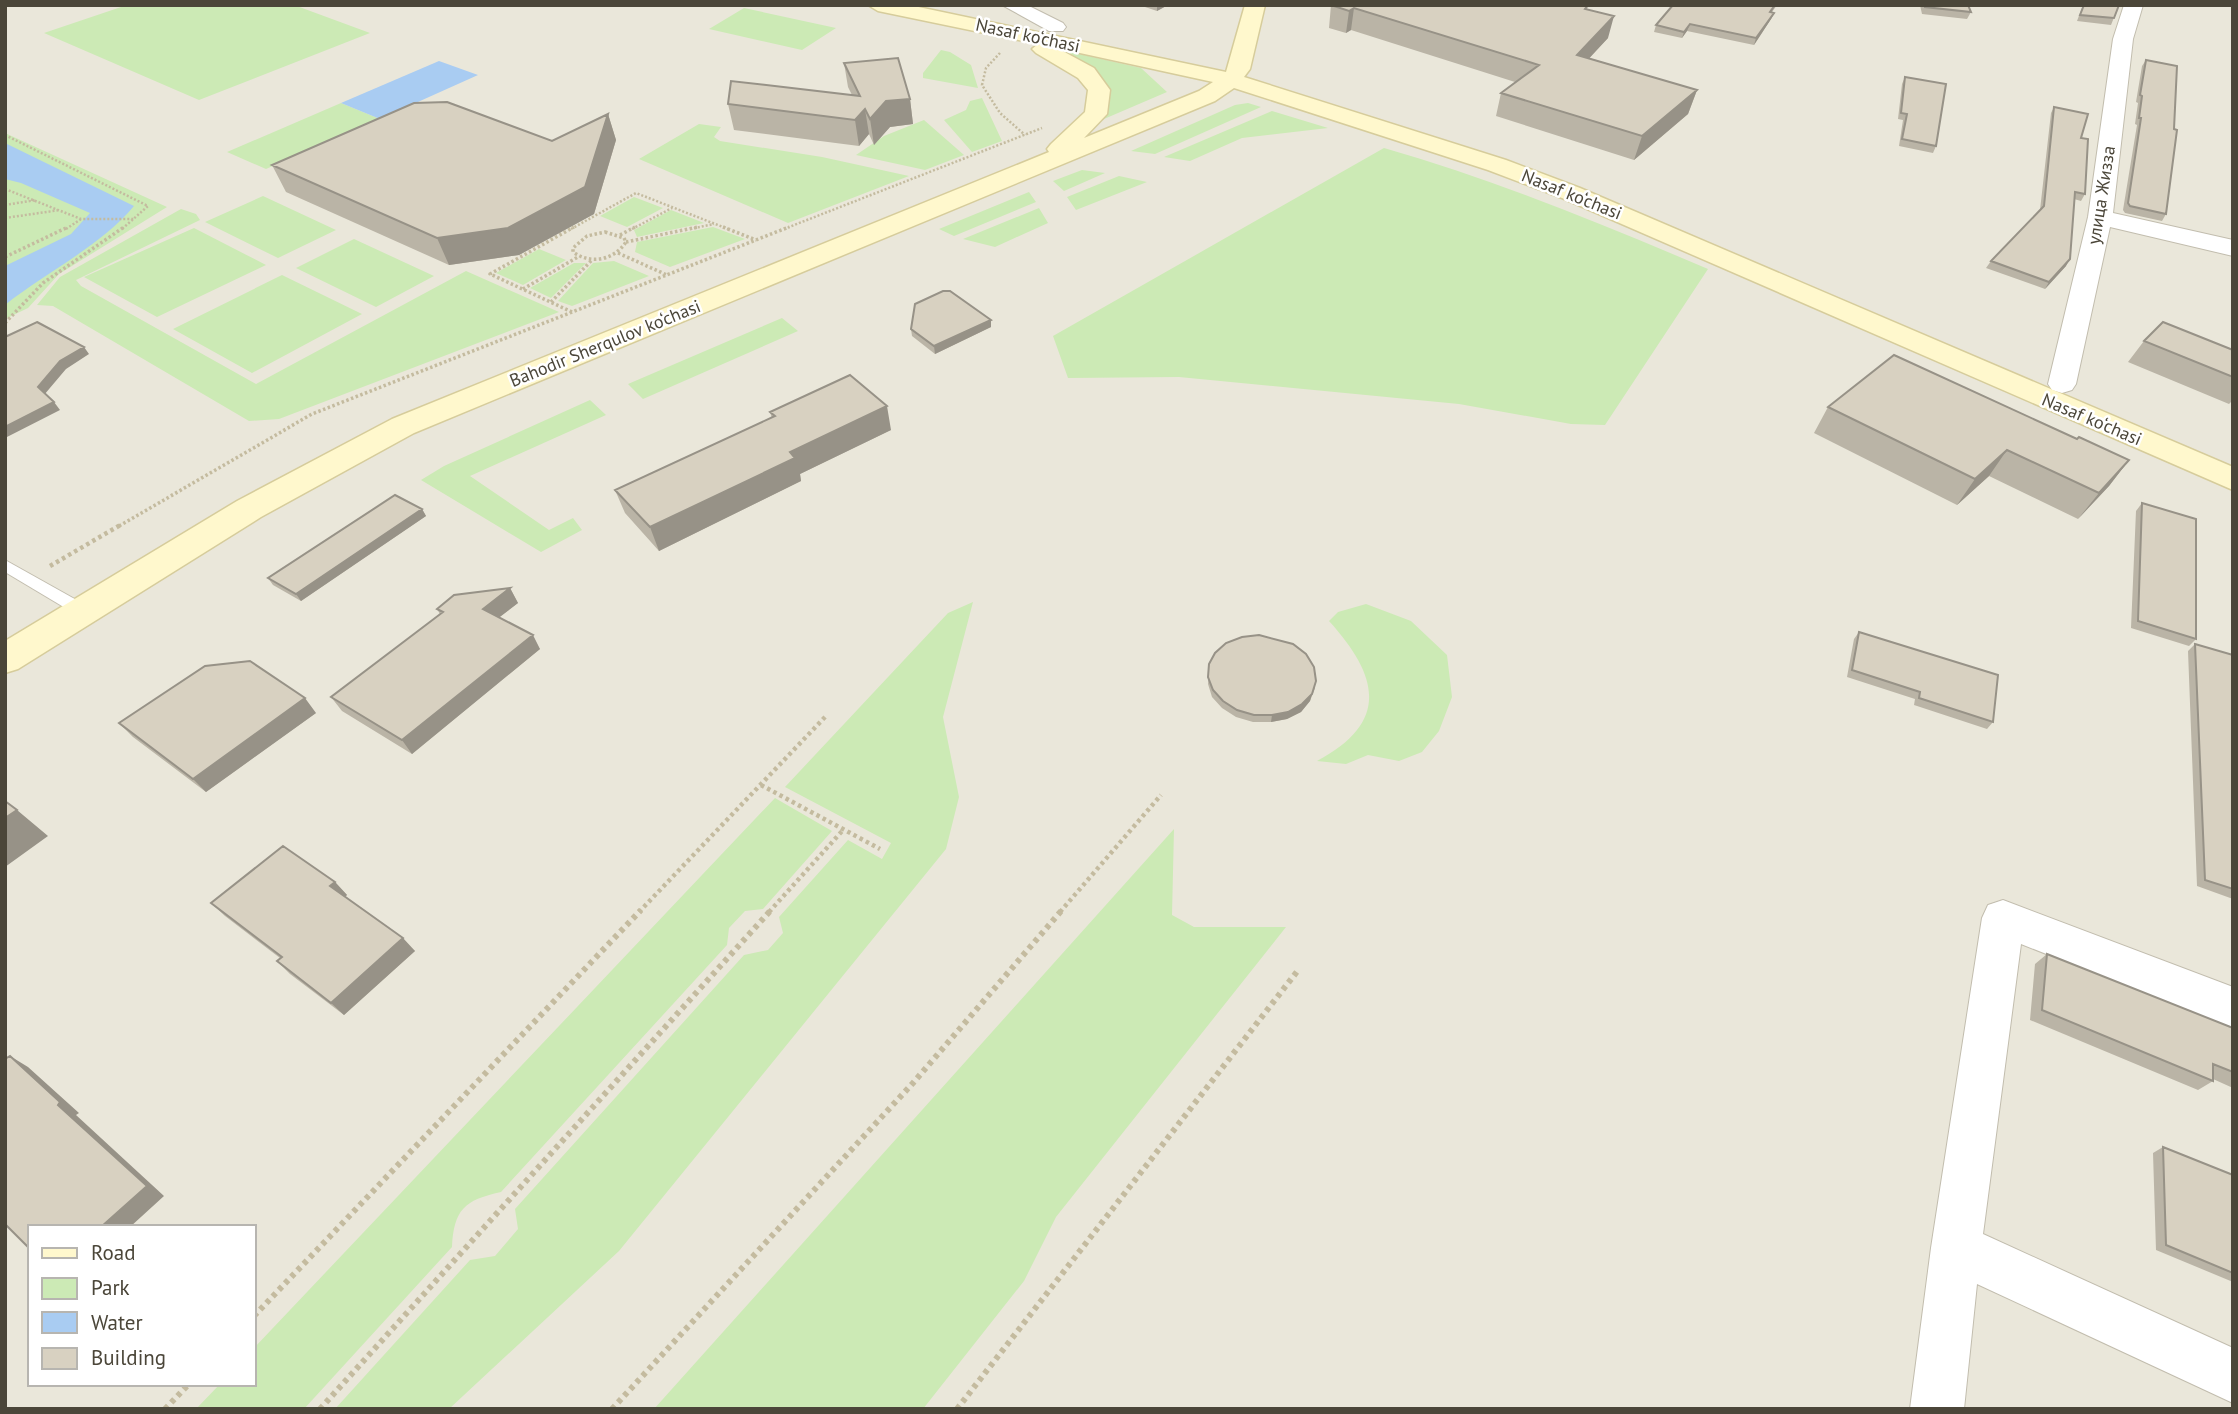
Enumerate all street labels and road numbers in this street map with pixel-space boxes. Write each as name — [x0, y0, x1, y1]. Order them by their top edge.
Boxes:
street label: Nasaf ko‘chasi — [974, 13, 1082, 57]
street label: улица Жизза — [2082, 144, 2120, 246]
street label: Nasaf ko‘chasi — [1518, 163, 1626, 225]
street label: Bahodir Sherqulov ko‘chasi — [506, 294, 704, 392]
street label: Nasaf ko‘chasi — [2039, 388, 2145, 450]

